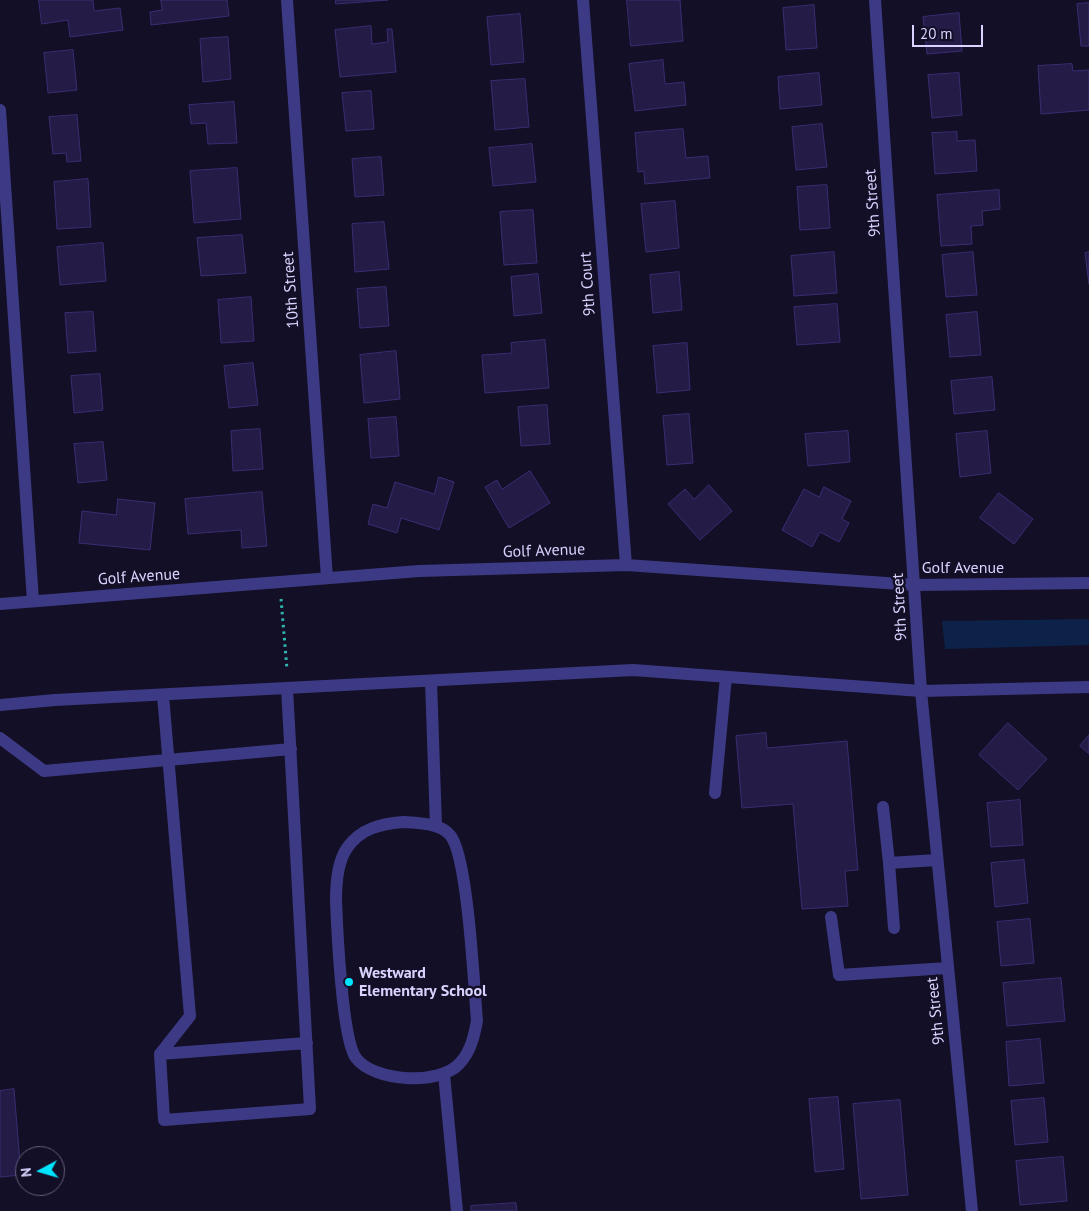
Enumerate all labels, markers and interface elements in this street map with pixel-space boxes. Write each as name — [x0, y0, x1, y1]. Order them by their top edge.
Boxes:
scale bar — [914, 15, 985, 47]
text: 20 m — [920, 24, 953, 43]
street label: 9th Street — [861, 168, 885, 238]
street label: 10th Street — [279, 251, 303, 329]
street label: 9th Court — [576, 251, 600, 317]
street label: Golf Avenue — [502, 540, 586, 562]
street label: Golf Avenue — [922, 558, 1004, 578]
street label: Golf Avenue — [97, 565, 181, 589]
street label: 9th Street — [889, 573, 911, 641]
place label: Westward Elementary School — [359, 963, 487, 1001]
marker: Westward Elementary School — [343, 976, 355, 988]
street label: 9th Street — [923, 976, 949, 1046]
north arrow — [15, 1146, 65, 1196]
text: N — [17, 1167, 36, 1178]

